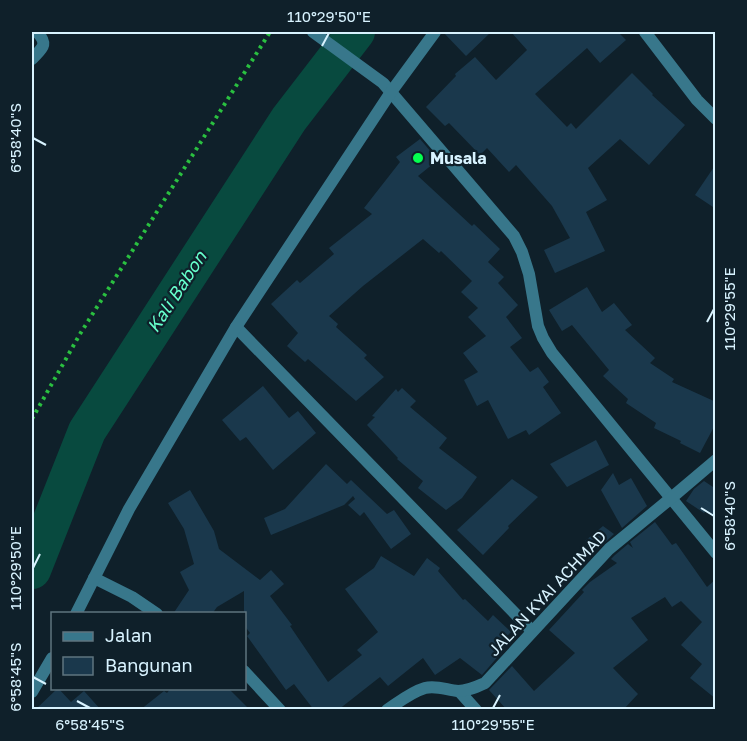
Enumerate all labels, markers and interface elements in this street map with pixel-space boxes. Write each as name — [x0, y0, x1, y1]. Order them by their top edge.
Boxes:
text: 110°29'50"E — [287, 7, 371, 25]
text: 6°58'40"S — [6, 103, 24, 173]
place label: Musala — [430, 148, 487, 168]
marker: Musala — [411, 151, 425, 165]
water label: Kali Babon — [142, 246, 211, 336]
text: 110°29'55"E — [720, 267, 738, 351]
text: 6°58'40"S — [720, 481, 738, 551]
text: 110°29'50"E — [6, 526, 24, 610]
street label: JALAN KYAI ACHMAD — [484, 526, 610, 660]
legend — [51, 612, 246, 690]
text: Jalan — [105, 624, 152, 646]
text: 6°58'45"S — [6, 642, 24, 712]
text: Bangunan — [105, 654, 193, 676]
text: 6°58'45"S — [55, 715, 125, 733]
text: 110°29'55"E — [451, 715, 535, 733]

